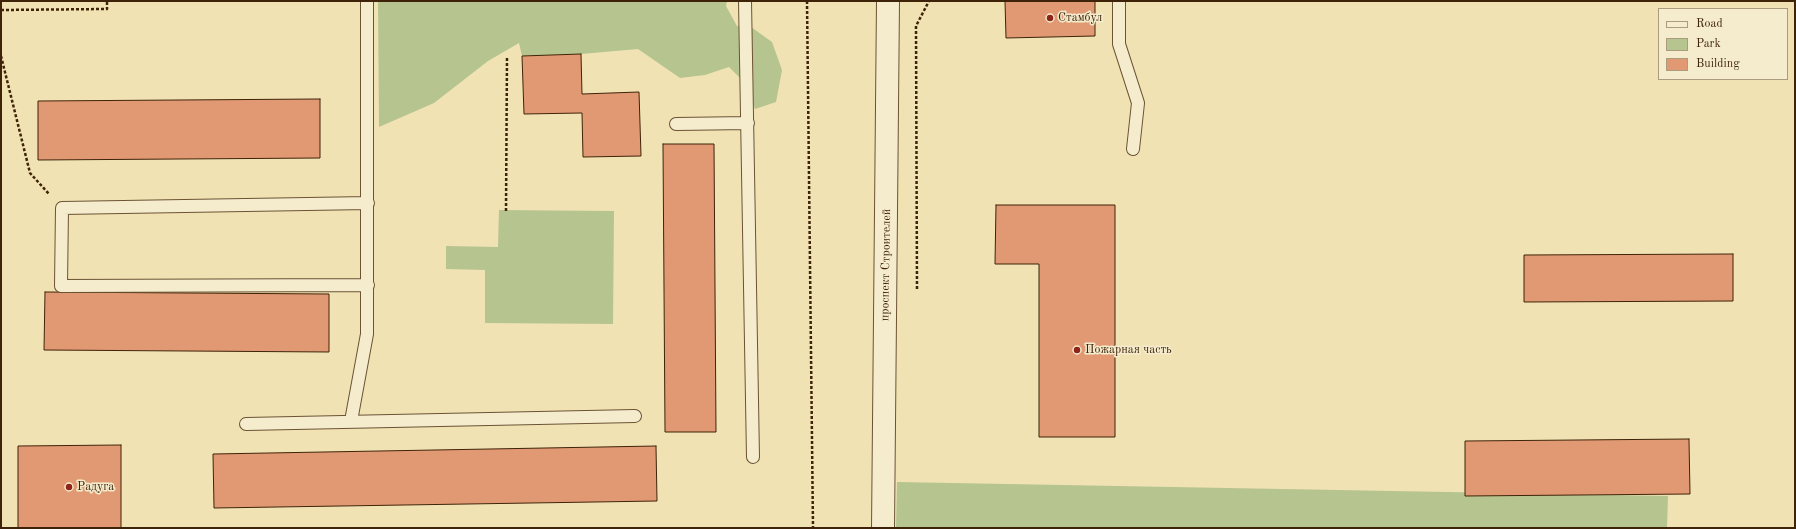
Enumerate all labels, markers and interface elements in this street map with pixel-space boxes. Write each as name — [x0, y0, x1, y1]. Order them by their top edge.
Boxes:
legend — [1658, 8, 1788, 80]
place label: Стамбул — [1058, 11, 1102, 25]
marker: Стамбул — [1045, 13, 1055, 23]
text: Road — [1696, 18, 1723, 30]
text: Park — [1696, 38, 1721, 50]
text: Building — [1696, 58, 1740, 70]
street label: проспект Строителей — [878, 209, 894, 321]
place label: Пожарная часть — [1085, 343, 1172, 357]
marker: Пожарная часть — [1072, 345, 1082, 355]
place label: Радуга — [77, 480, 114, 494]
marker: Радуга — [64, 482, 74, 492]

